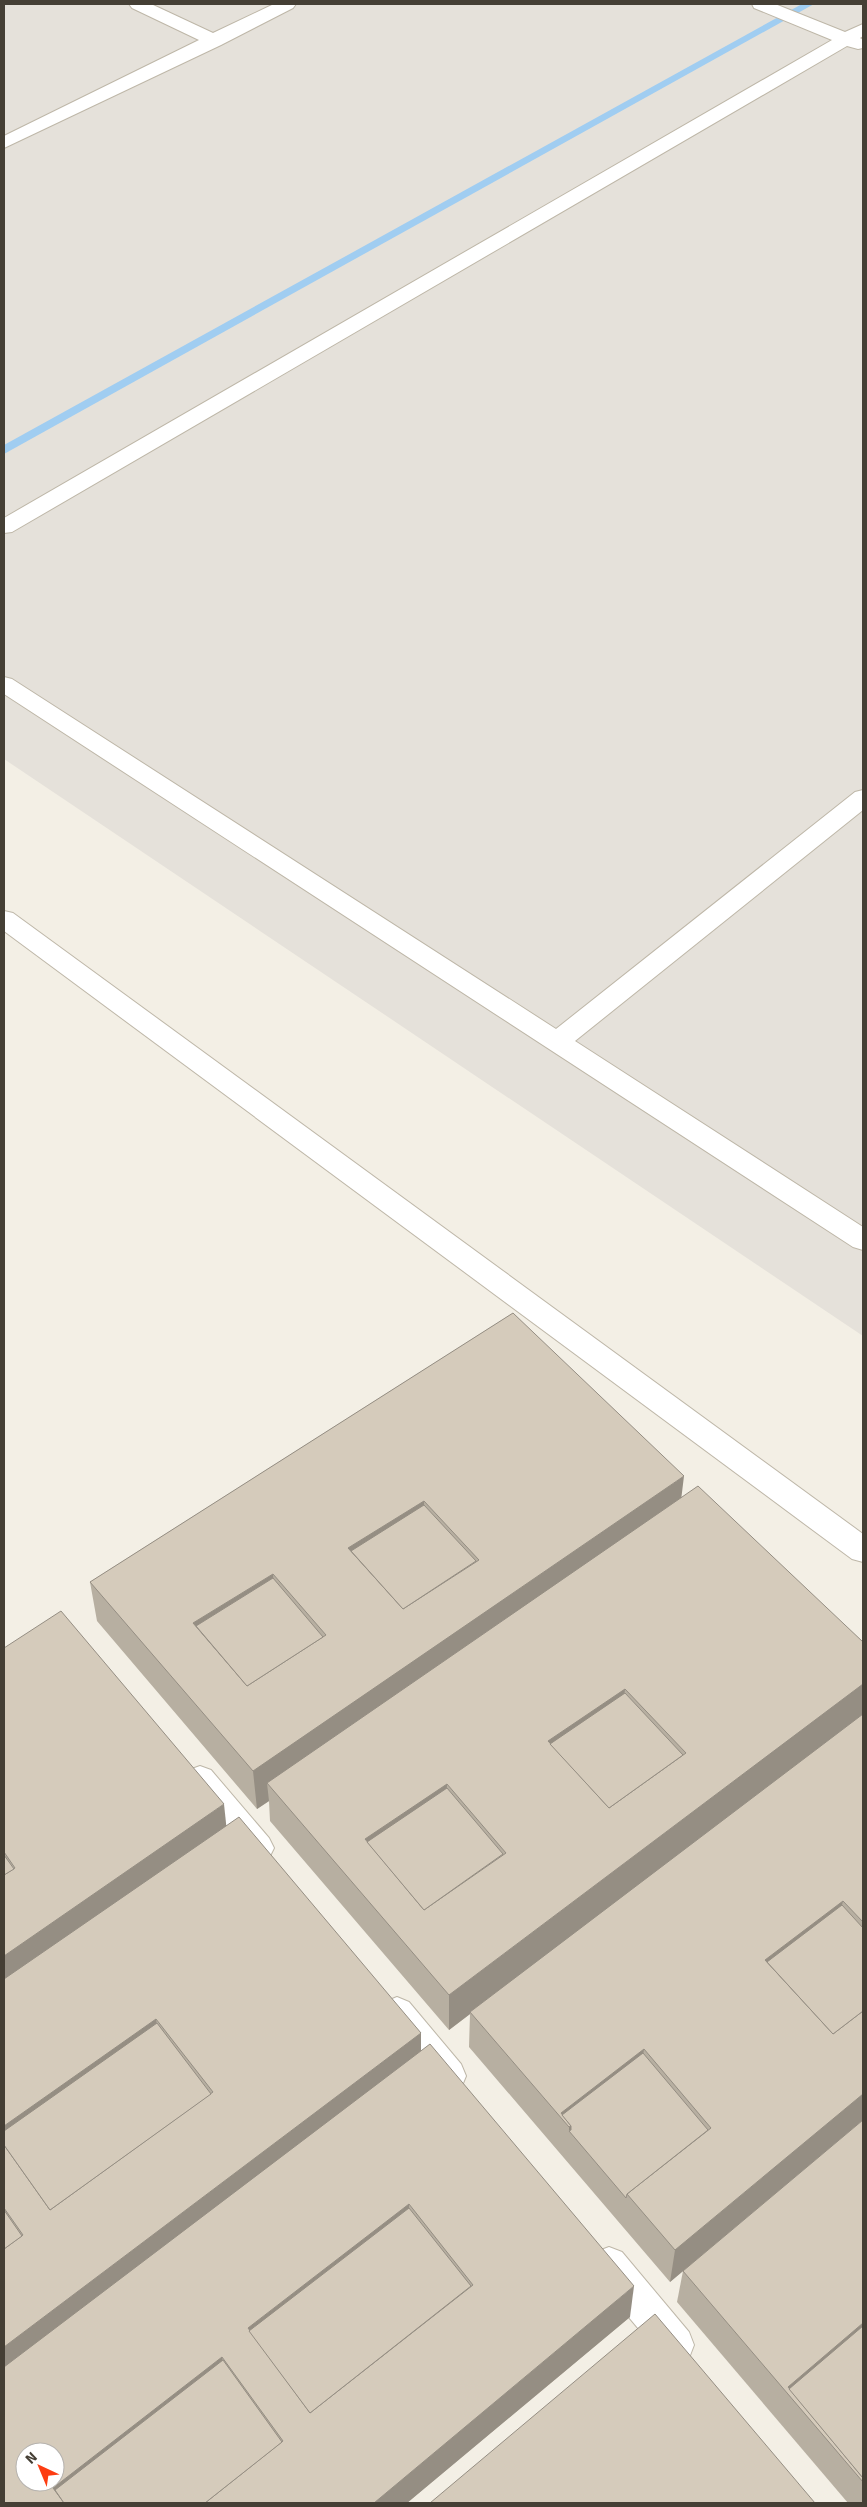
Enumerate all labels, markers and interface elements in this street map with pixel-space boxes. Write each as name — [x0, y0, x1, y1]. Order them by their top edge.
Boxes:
north arrow — [15, 2442, 65, 2492]
text: N — [22, 2449, 41, 2468]

